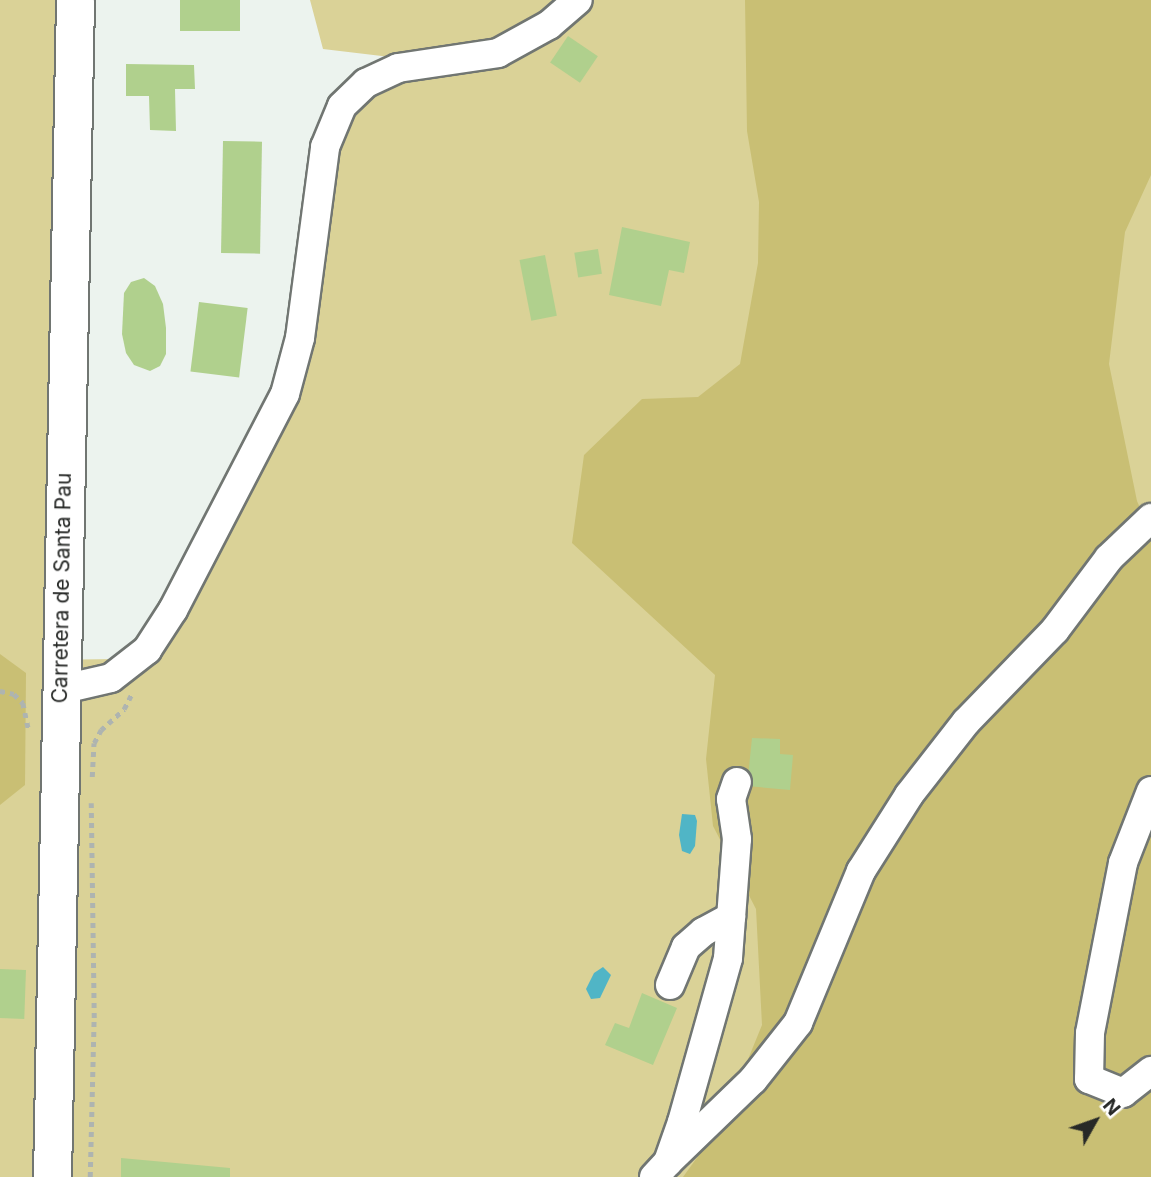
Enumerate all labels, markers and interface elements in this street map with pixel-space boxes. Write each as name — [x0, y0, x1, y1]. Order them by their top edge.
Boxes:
street label: Carretera de Santa Pau — [47, 472, 77, 704]
north arrow — [1060, 1086, 1130, 1156]
text: N — [1098, 1094, 1125, 1120]

